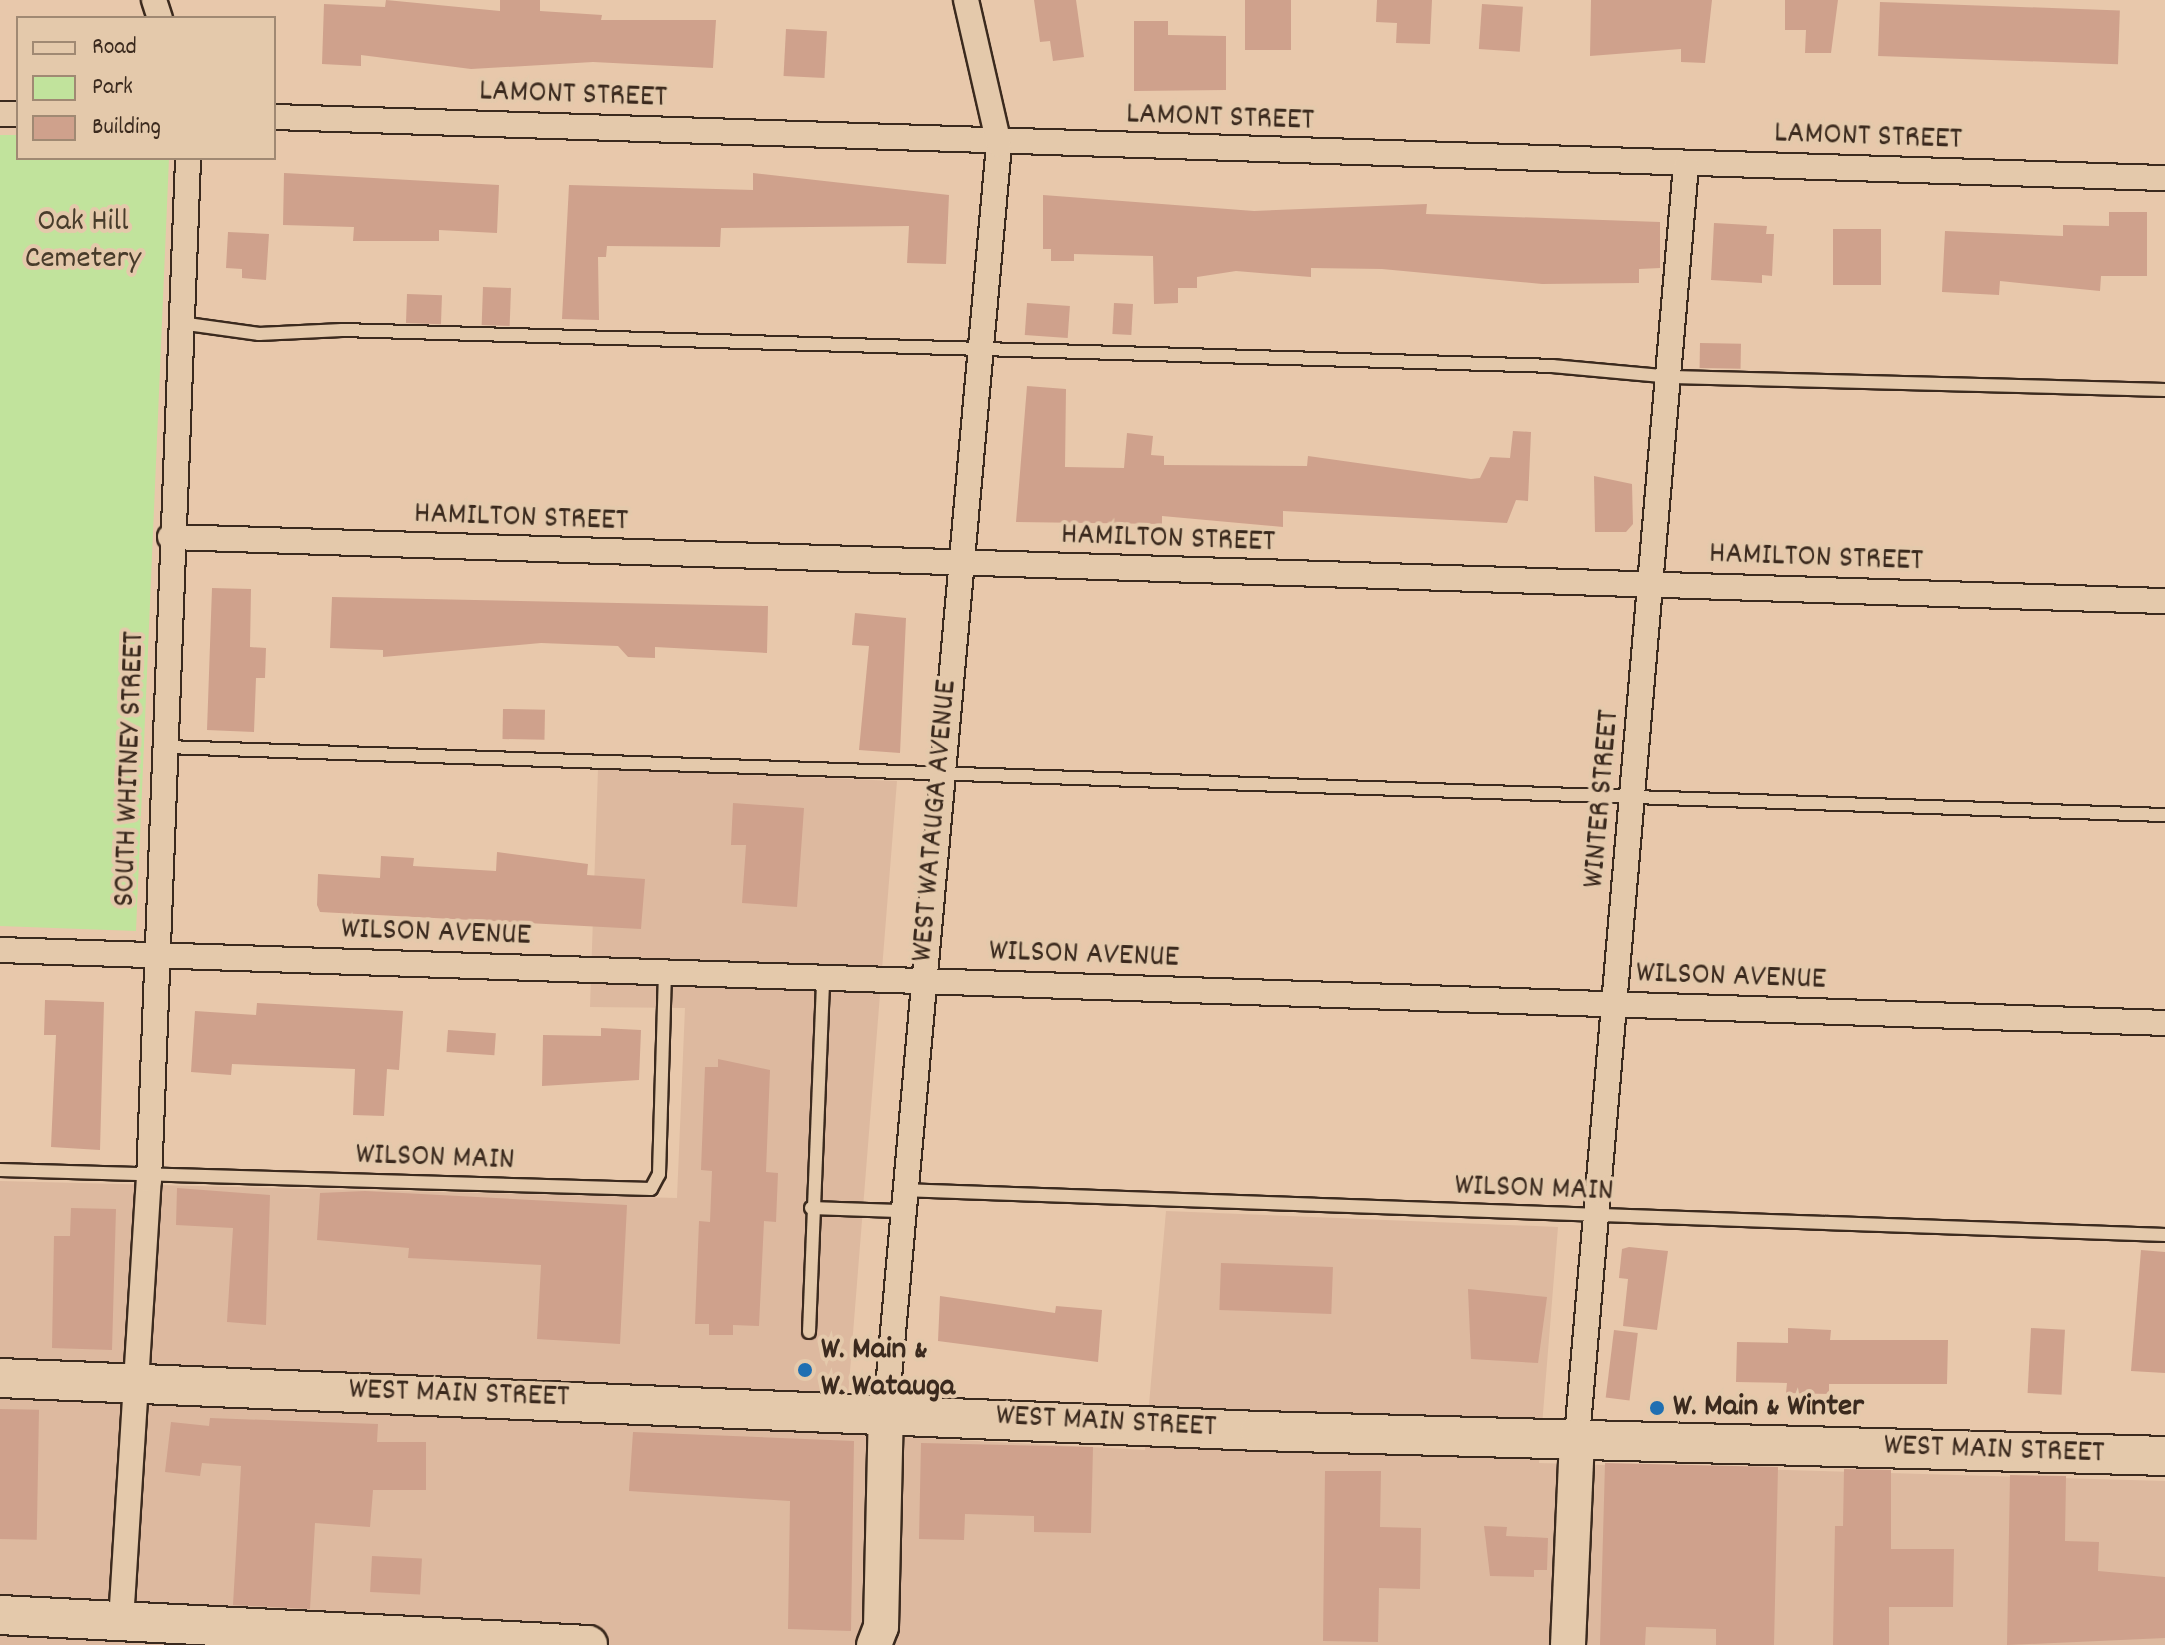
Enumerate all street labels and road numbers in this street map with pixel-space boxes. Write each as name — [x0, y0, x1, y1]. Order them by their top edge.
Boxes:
street label: LAMONT STREET — [478, 74, 668, 118]
street label: LAMONT STREET — [1125, 97, 1315, 141]
street label: LAMONT STREET — [1773, 116, 1963, 160]
street label: HAMILTON STREET — [413, 496, 629, 542]
street label: HAMILTON STREET — [1060, 517, 1276, 563]
street label: HAMILTON STREET — [1708, 536, 1924, 582]
street label: SOUTH WHITNEY STREET — [107, 631, 155, 907]
street label: WEST WATAUGA AVENUE — [905, 678, 967, 964]
street label: WINTER STREET — [1576, 708, 1630, 890]
street label: WILSON AVENUE — [340, 911, 532, 957]
street label: WILSON AVENUE — [988, 933, 1180, 979]
street label: WILSON AVENUE — [1635, 955, 1827, 1001]
street label: WILSON MAIN — [355, 1137, 515, 1181]
street label: WILSON MAIN — [1454, 1168, 1614, 1212]
street label: WEST MAIN STREET — [348, 1372, 570, 1418]
street label: WEST MAIN STREET — [995, 1398, 1217, 1448]
street label: WEST MAIN STREET — [1883, 1428, 2105, 1474]

